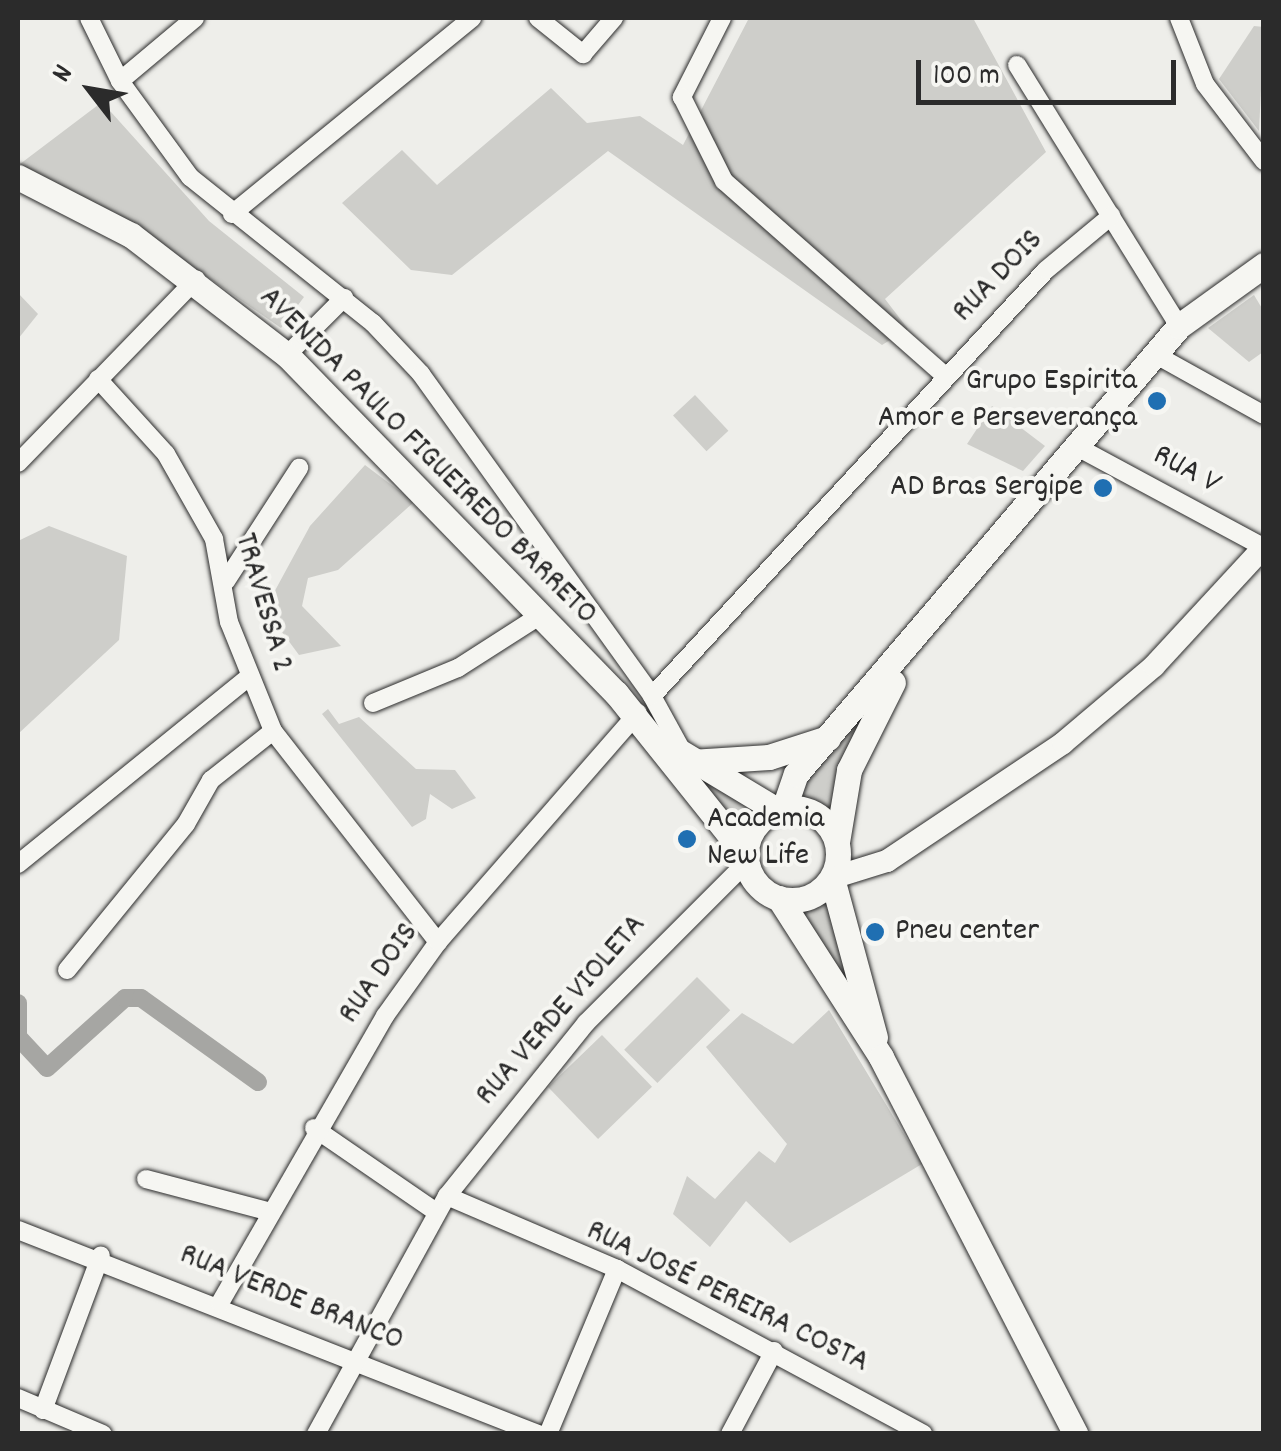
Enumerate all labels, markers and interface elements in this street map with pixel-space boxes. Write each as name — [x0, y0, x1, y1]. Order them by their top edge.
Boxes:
north arrow — [40, 40, 140, 140]
scale bar — [921, 40, 1181, 102]
text: 100 m — [933, 56, 1000, 99]
text: N — [44, 58, 85, 91]
street label: RUA DOIS — [945, 222, 1053, 332]
street label: AVENIDA PAULO FIGUEIREDO BARRETO — [250, 280, 604, 634]
place label: Grupo Espirita Amor e Perseverança — [878, 364, 1137, 439]
marker: Grupo Espirita Amor e Perseverança — [1146, 390, 1168, 412]
street label: RUA V — [1146, 437, 1226, 505]
place label: AD Bras Sergipe — [890, 469, 1083, 507]
marker: AD Bras Sergipe — [1092, 477, 1114, 499]
street label: TRAVESSA 2 — [224, 529, 300, 677]
place label: Academia New Life — [707, 802, 824, 877]
marker: Academia New Life — [676, 828, 698, 850]
street label: RUA VERDE VIOLETA — [468, 907, 656, 1115]
place label: Pneu center — [895, 913, 1039, 951]
street label: RUA DOIS — [331, 916, 429, 1032]
marker: Pneu center — [864, 921, 886, 943]
street label: RUA JOSÉ PEREIRA COSTA — [579, 1213, 875, 1383]
street label: RUA VERDE BRANCO — [174, 1237, 408, 1361]

